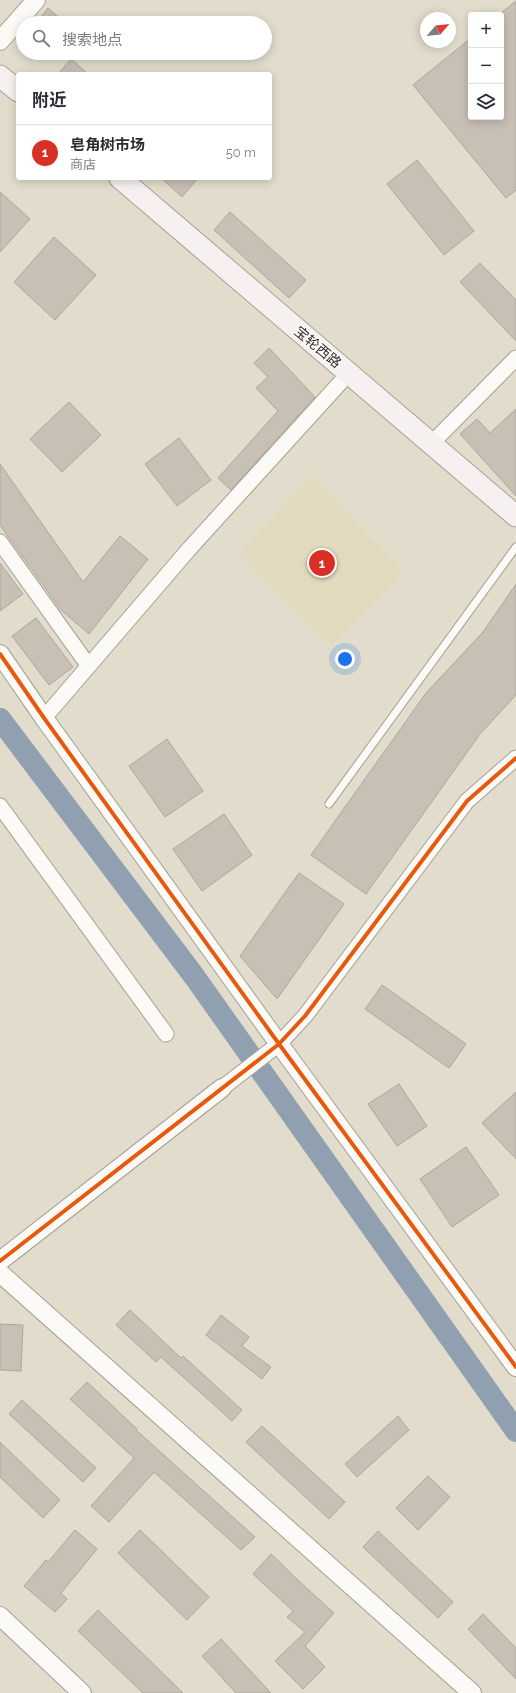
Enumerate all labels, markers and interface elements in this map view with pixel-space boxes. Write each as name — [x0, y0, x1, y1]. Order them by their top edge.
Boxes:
north arrow — [420, 12, 456, 48]
map controls — [468, 12, 504, 120]
button: + — [468, 12, 504, 48]
search box — [16, 16, 272, 60]
icon: search — [30, 27, 52, 49]
text: 搜索地点 — [62, 31, 122, 49]
button: − — [468, 48, 504, 84]
button: layers — [468, 84, 504, 120]
text: 附近 — [32, 90, 66, 110]
text: 皂角树市场 — [70, 136, 145, 154]
text: 1 — [42, 145, 48, 160]
text: 50 m — [226, 145, 256, 160]
text: 商店 — [70, 157, 96, 172]
street label: 宝轮西路 — [291, 323, 345, 371]
pin: 1 — [309, 548, 335, 578]
your location — [335, 649, 355, 669]

